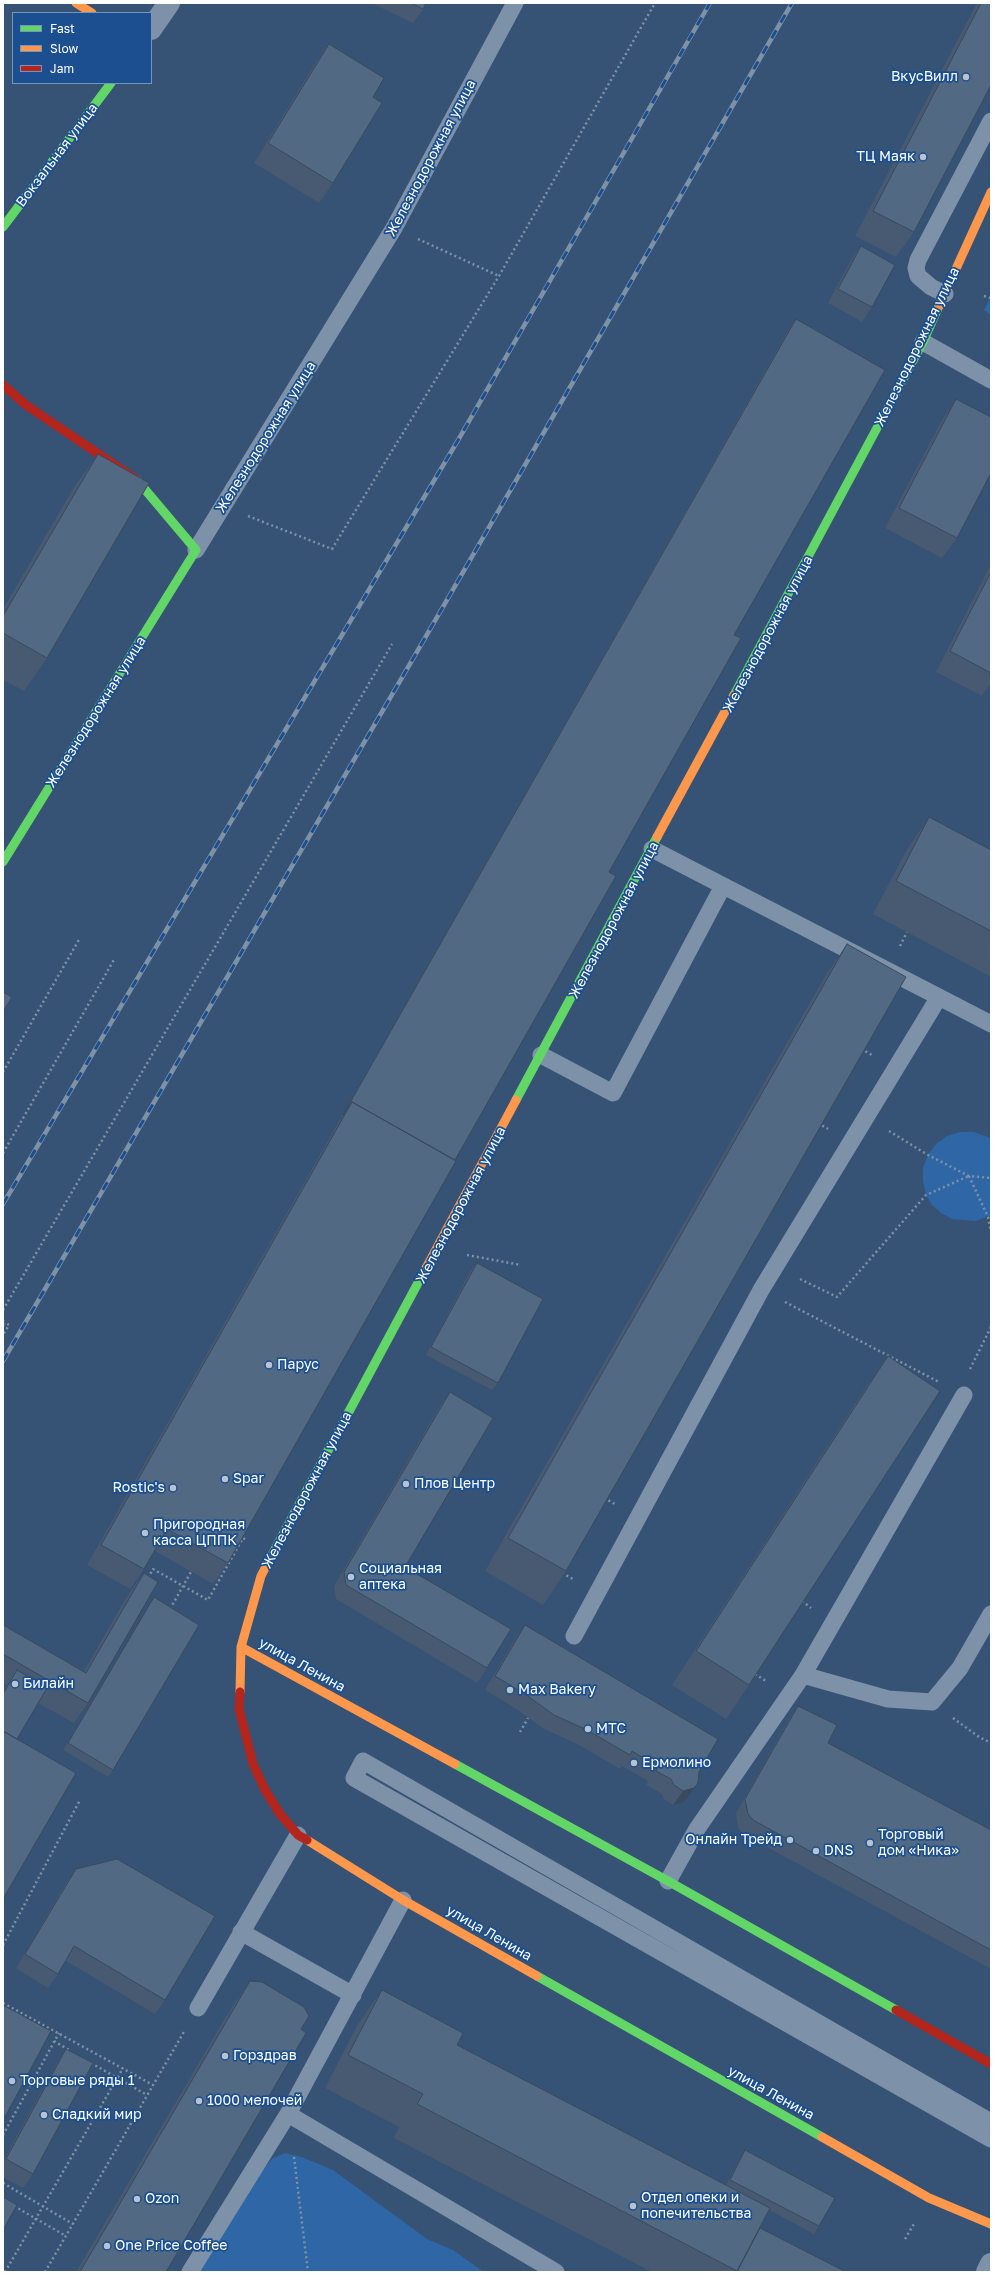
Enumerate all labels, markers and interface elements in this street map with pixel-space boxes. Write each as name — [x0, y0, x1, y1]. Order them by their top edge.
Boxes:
legend — [12, 12, 152, 84]
text: Fast — [50, 21, 75, 36]
text: Slow — [50, 41, 78, 56]
text: Jam — [50, 61, 74, 76]
place label: ВкусВилл — [891, 69, 958, 85]
marker: ВкусВилл — [961, 72, 971, 82]
street label: Железнодорожная улица — [382, 77, 480, 239]
street label: Вокзальная улица — [13, 100, 101, 210]
place label: ТЦ Маяк — [856, 149, 915, 165]
marker: ТЦ Маяк — [918, 152, 928, 162]
street label: Железнодорожная улица — [871, 265, 963, 429]
street label: Железнодорожная улица — [212, 358, 320, 516]
street label: Железнодорожная улица — [719, 553, 817, 715]
street label: Железнодорожная улица — [42, 633, 150, 791]
street label: Железнодорожная улица — [565, 839, 663, 1001]
street label: Железнодорожная улица — [412, 1124, 510, 1286]
place label: Парус — [277, 1357, 319, 1373]
marker: Парус — [264, 1360, 274, 1370]
street label: Железнодорожная улица — [258, 1409, 356, 1571]
place label: Spar — [233, 1471, 264, 1487]
marker: Spar — [220, 1474, 230, 1484]
place label: Плов Центр — [414, 1476, 495, 1492]
marker: Плов Центр — [401, 1479, 411, 1489]
place label: Rostic's — [112, 1480, 165, 1496]
marker: Rostic's — [168, 1483, 178, 1493]
place label: Пригородная касса ЦППК — [153, 1517, 245, 1550]
marker: Пригородная касса ЦППК — [140, 1528, 150, 1538]
place label: Социальная аптека — [359, 1561, 442, 1594]
marker: Социальная аптека — [346, 1572, 356, 1582]
street label: улица Ленина — [256, 1634, 348, 1696]
place label: Билайн — [23, 1676, 74, 1692]
marker: Билайн — [10, 1679, 20, 1689]
place label: Max Bakery — [518, 1682, 596, 1698]
marker: Max Bakery — [505, 1685, 515, 1695]
place label: МТС — [596, 1721, 626, 1737]
marker: МТС — [583, 1724, 593, 1734]
place label: Ермолино — [642, 1755, 711, 1771]
marker: Ермолино — [629, 1758, 639, 1768]
place label: Торговый дом «Ника» — [878, 1827, 959, 1860]
place label: Онлайн Трейд — [685, 1832, 782, 1848]
marker: Онлайн Трейд — [785, 1835, 795, 1845]
marker: Торговый дом «Ника» — [865, 1838, 875, 1848]
place label: DNS — [824, 1843, 853, 1859]
marker: DNS — [811, 1846, 821, 1856]
street label: улица Ленина — [443, 1902, 535, 1964]
place label: Горздрав — [233, 2048, 297, 2064]
marker: Горздрав — [220, 2051, 230, 2061]
street label: улица Ленина — [725, 2062, 817, 2124]
place label: Торговые ряды 1 — [20, 2073, 134, 2089]
marker: Торговые ряды 1 — [7, 2076, 17, 2086]
place label: 1000 мелочей — [207, 2093, 302, 2109]
marker: 1000 мелочей — [194, 2096, 204, 2106]
place label: Сладкий мир — [52, 2107, 142, 2123]
marker: Сладкий мир — [39, 2110, 49, 2120]
place label: Отдел опеки и попечительства — [641, 2190, 751, 2222]
place label: Ozon — [145, 2191, 179, 2207]
marker: Ozon — [132, 2194, 142, 2204]
marker: Отдел опеки и попечительства — [628, 2201, 638, 2211]
place label: One Price Coffee — [115, 2238, 227, 2254]
marker: One Price Coffee — [102, 2241, 112, 2251]

